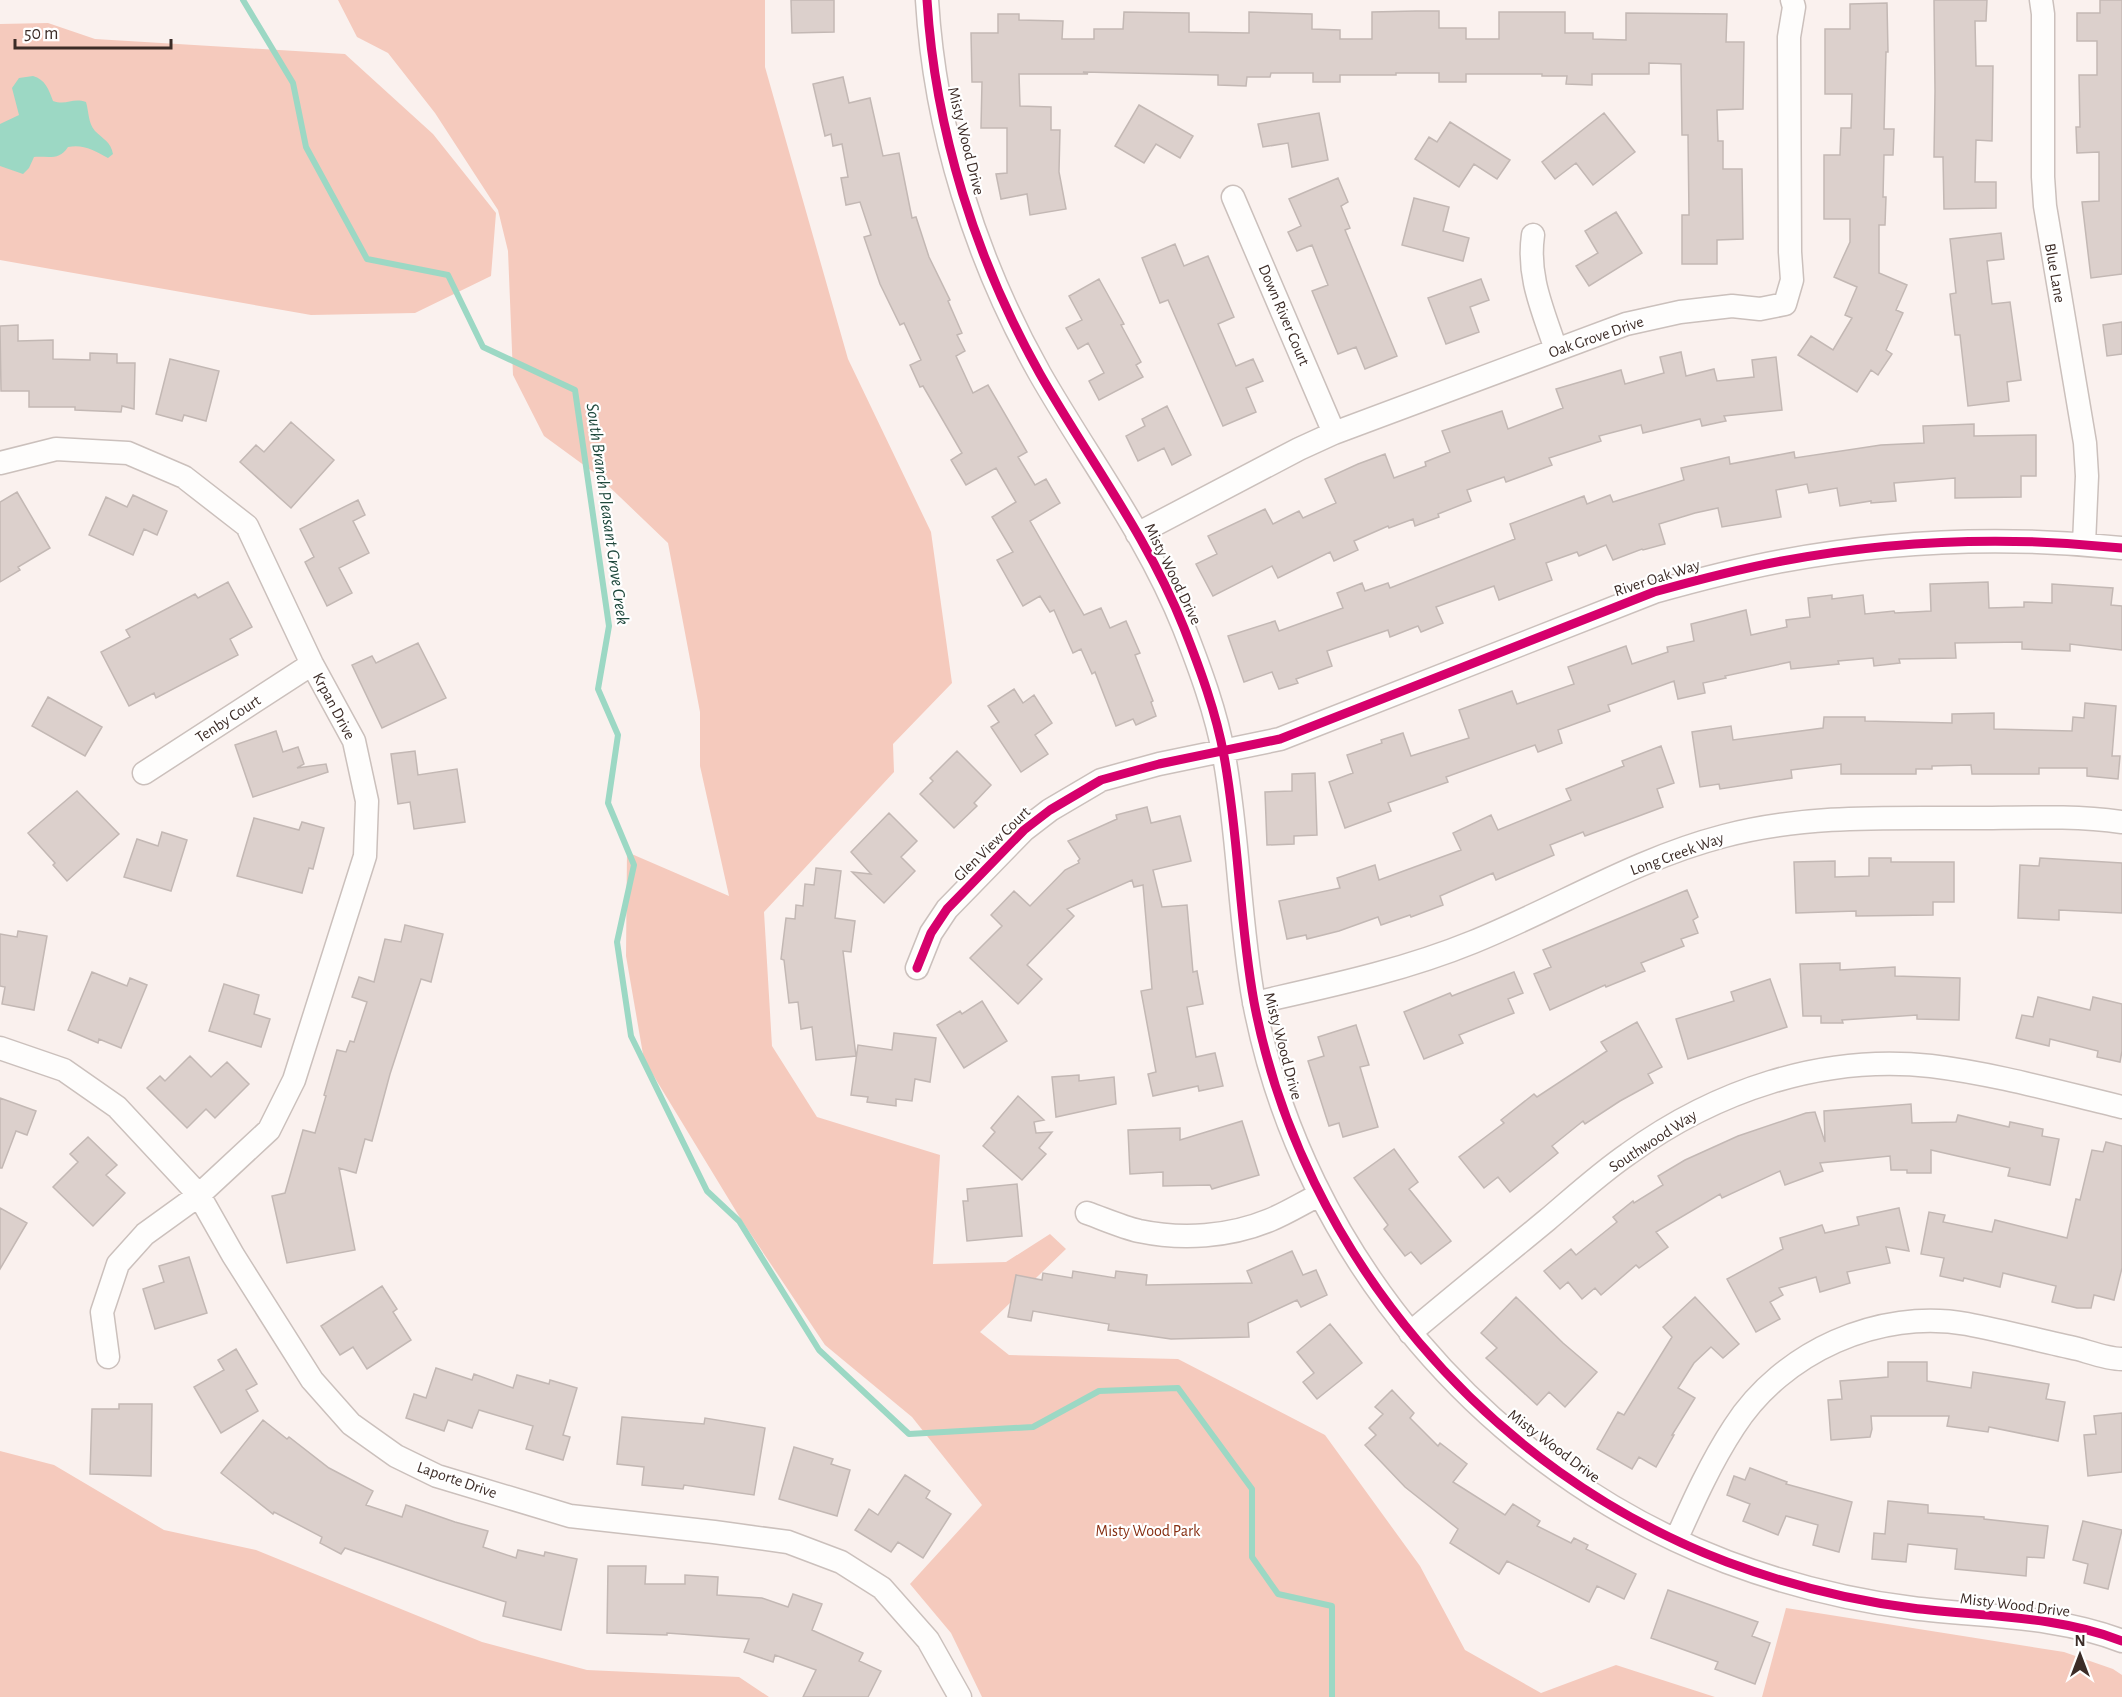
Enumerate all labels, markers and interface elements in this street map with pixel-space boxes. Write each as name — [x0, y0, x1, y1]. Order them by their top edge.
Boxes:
scale bar — [15, 12, 171, 50]
text: 50 m — [24, 25, 58, 43]
street label: Misty Wood Drive — [944, 85, 987, 197]
street label: Blue Lane — [2042, 242, 2068, 304]
street label: Down River Court — [1255, 262, 1313, 368]
street label: Oak Grove Drive — [1546, 313, 1646, 361]
water label: South Branch Pleasant Grove Creek — [583, 402, 631, 626]
street label: Misty Wood Drive — [1141, 521, 1204, 628]
street label: River Oak Way — [1612, 557, 1702, 600]
street label: Krpan Drive — [310, 670, 358, 742]
street label: Tenby Court — [193, 692, 264, 747]
street label: Glen View Court — [951, 804, 1033, 884]
street label: Long Creek Way — [1628, 830, 1726, 879]
street label: Misty Wood Drive — [1260, 991, 1305, 1102]
street label: Southwood Way — [1606, 1107, 1700, 1176]
street label: Misty Wood Drive — [1504, 1406, 1603, 1486]
street label: Laporte Drive — [415, 1459, 499, 1501]
park label: Misty Wood Park — [1096, 1523, 1201, 1540]
street label: Misty Wood Drive — [1959, 1590, 2071, 1621]
north arrow — [2050, 1625, 2110, 1685]
text: N — [2074, 1633, 2086, 1649]

